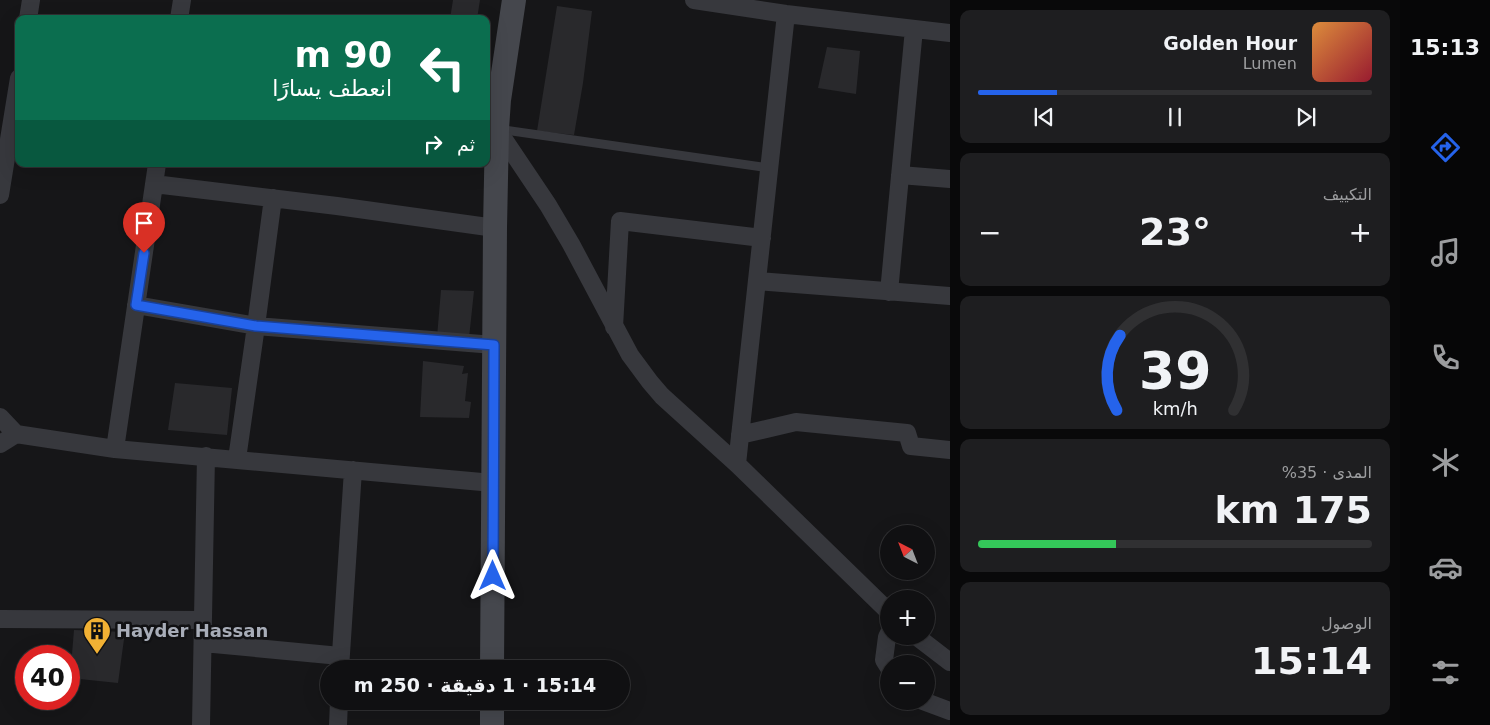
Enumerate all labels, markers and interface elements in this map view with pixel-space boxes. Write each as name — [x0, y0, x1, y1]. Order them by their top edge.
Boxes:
text: Golden Hour — [1163, 32, 1297, 54]
text: 90 m — [295, 35, 392, 75]
icon: left — [410, 35, 475, 100]
text: 15:13 — [1410, 35, 1480, 60]
text: Lumen — [1243, 54, 1297, 73]
text: انعطف يسارًا — [272, 76, 392, 101]
icon: previous — [1030, 103, 1058, 131]
icon: pause — [1161, 103, 1189, 131]
icon: next — [1292, 103, 1320, 131]
icon: right — [419, 130, 447, 158]
icon: directions — [1428, 130, 1463, 165]
text: ثم — [457, 133, 475, 155]
text: التكييف — [1323, 185, 1372, 204]
pin — [123, 202, 165, 253]
icon: arrive — [130, 209, 158, 237]
text: 23° — [1139, 210, 1211, 254]
text: − — [978, 216, 1001, 249]
text: + — [1349, 216, 1372, 249]
icon: music — [1428, 235, 1463, 270]
icon: phone — [1428, 340, 1463, 375]
text: 39 — [1139, 341, 1211, 401]
text: km/h — [1152, 398, 1198, 419]
icon: climate — [1428, 445, 1463, 480]
text: المدى · 35% — [1282, 463, 1372, 482]
text: 175 km — [1215, 488, 1372, 532]
north arrow — [880, 525, 935, 580]
map controls — [880, 525, 935, 710]
position arrow — [466, 549, 518, 601]
icon: car — [1428, 550, 1463, 585]
button: + — [880, 590, 935, 645]
text: الوصول — [1321, 614, 1372, 633]
building icon: Hayder Hassan — [82, 616, 112, 655]
place label: Hayder Hassan — [116, 620, 268, 641]
text: 15:14 — [1251, 639, 1372, 683]
speed limit sign: 40 — [15, 645, 80, 710]
button: − — [880, 655, 935, 710]
icon: filters — [1428, 655, 1463, 690]
text: 15:14 · 1 دقيقة · 250 m — [354, 674, 596, 696]

